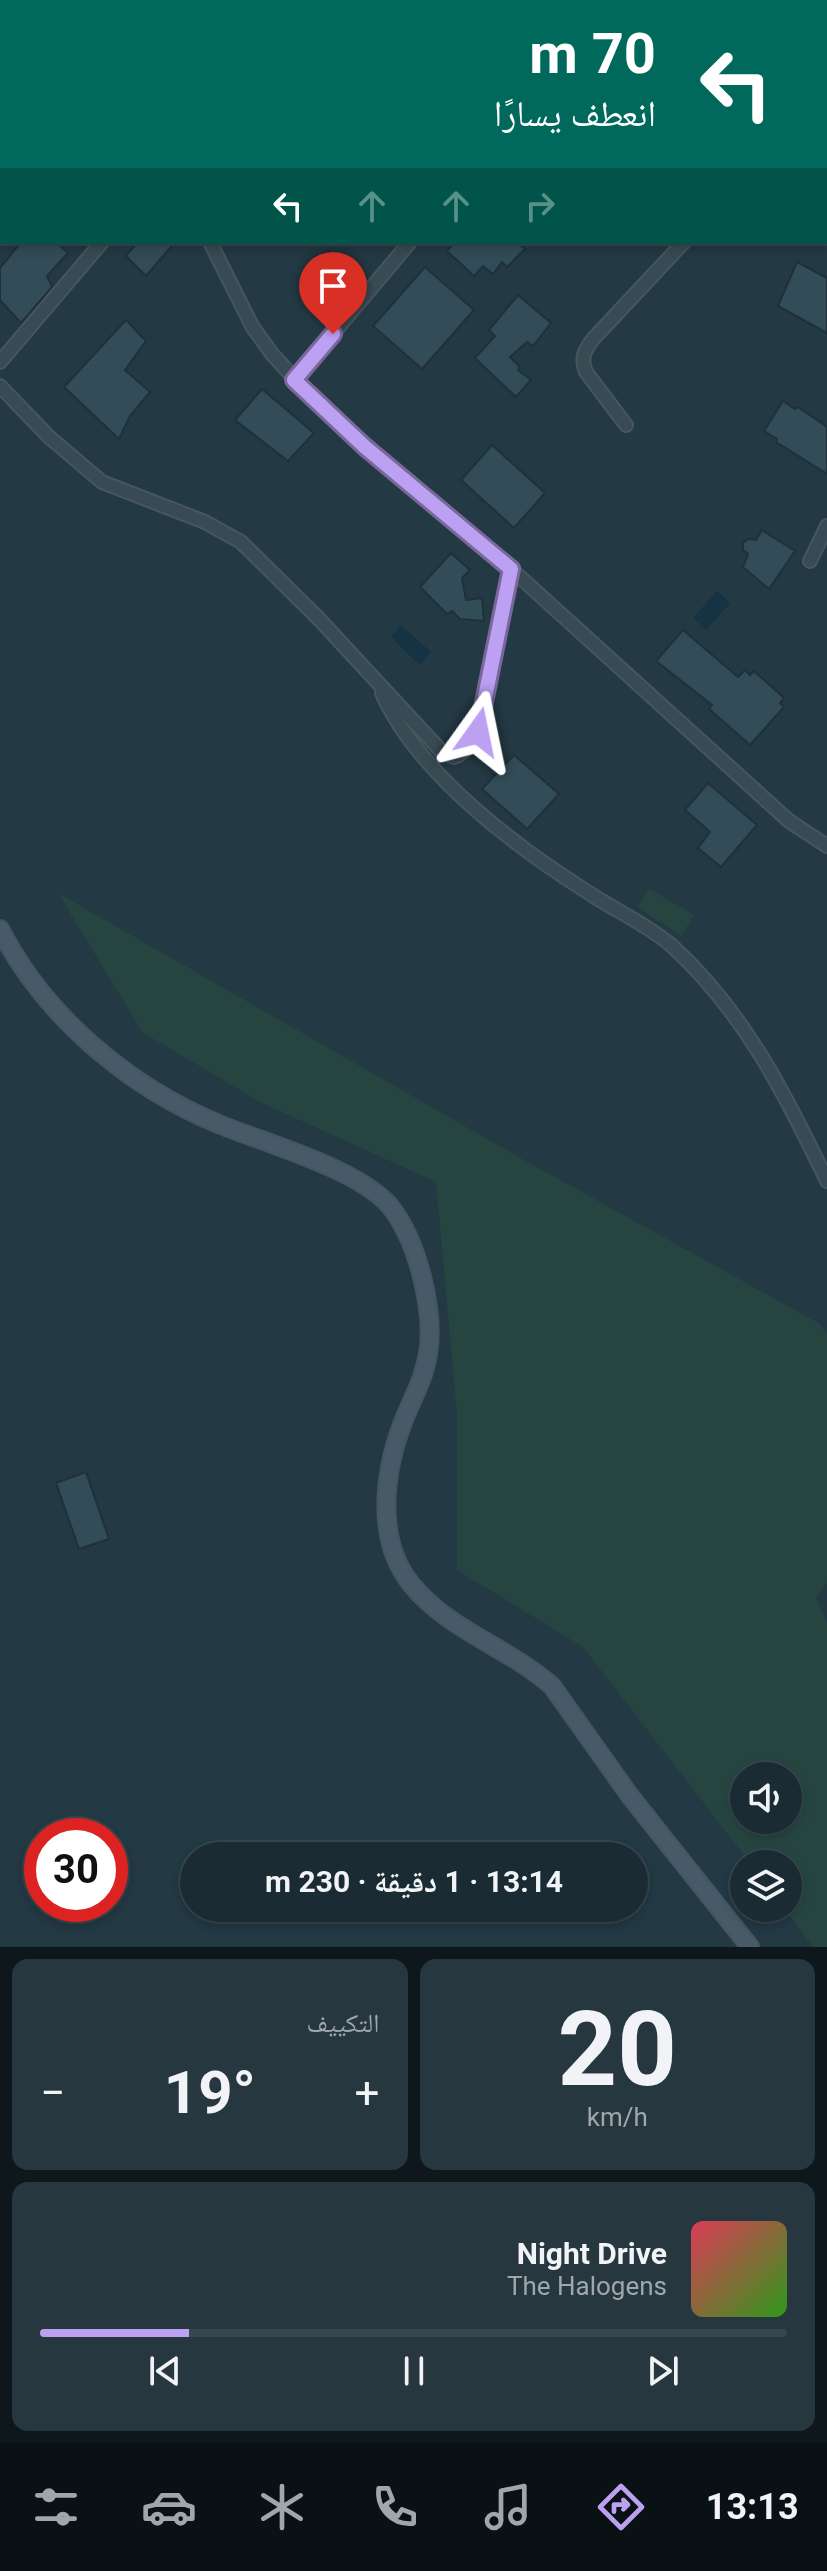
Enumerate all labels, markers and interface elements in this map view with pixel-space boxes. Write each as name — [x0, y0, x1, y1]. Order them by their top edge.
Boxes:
text: 70 m — [529, 21, 656, 87]
icon: left — [684, 32, 788, 136]
text: انعطف يسارًا — [494, 93, 656, 135]
icon: left — [266, 184, 310, 228]
icon: ahead — [350, 184, 394, 228]
icon: ahead — [434, 184, 478, 228]
icon: right — [518, 184, 562, 228]
pin — [299, 252, 367, 334]
icon: arrive — [311, 264, 355, 308]
position arrow — [436, 690, 520, 774]
map controls — [730, 1762, 802, 1922]
button: sound — [730, 1762, 802, 1834]
speed limit sign: 30 — [24, 1818, 128, 1922]
button: layers — [730, 1850, 802, 1922]
text: 13:14 · 1 دقيقة · 230 m — [265, 1864, 563, 1899]
text: 20 — [558, 1989, 677, 2110]
text: التكييف — [307, 2008, 380, 2038]
text: 19° — [164, 2057, 256, 2128]
text: − — [40, 2067, 65, 2119]
text: + — [355, 2067, 380, 2119]
text: km/h — [587, 2102, 648, 2132]
text: Night Drive — [517, 2236, 667, 2271]
text: The Halogens — [507, 2271, 667, 2301]
icon: previous — [143, 2349, 187, 2393]
icon: pause — [392, 2349, 436, 2393]
icon: next — [641, 2349, 685, 2393]
icon: filters — [28, 2479, 84, 2535]
icon: car — [141, 2479, 197, 2535]
icon: climate — [254, 2479, 310, 2535]
icon: phone — [367, 2479, 423, 2535]
icon: music — [480, 2479, 536, 2535]
icon: directions — [593, 2479, 649, 2535]
text: 13:13 — [706, 2486, 799, 2528]

